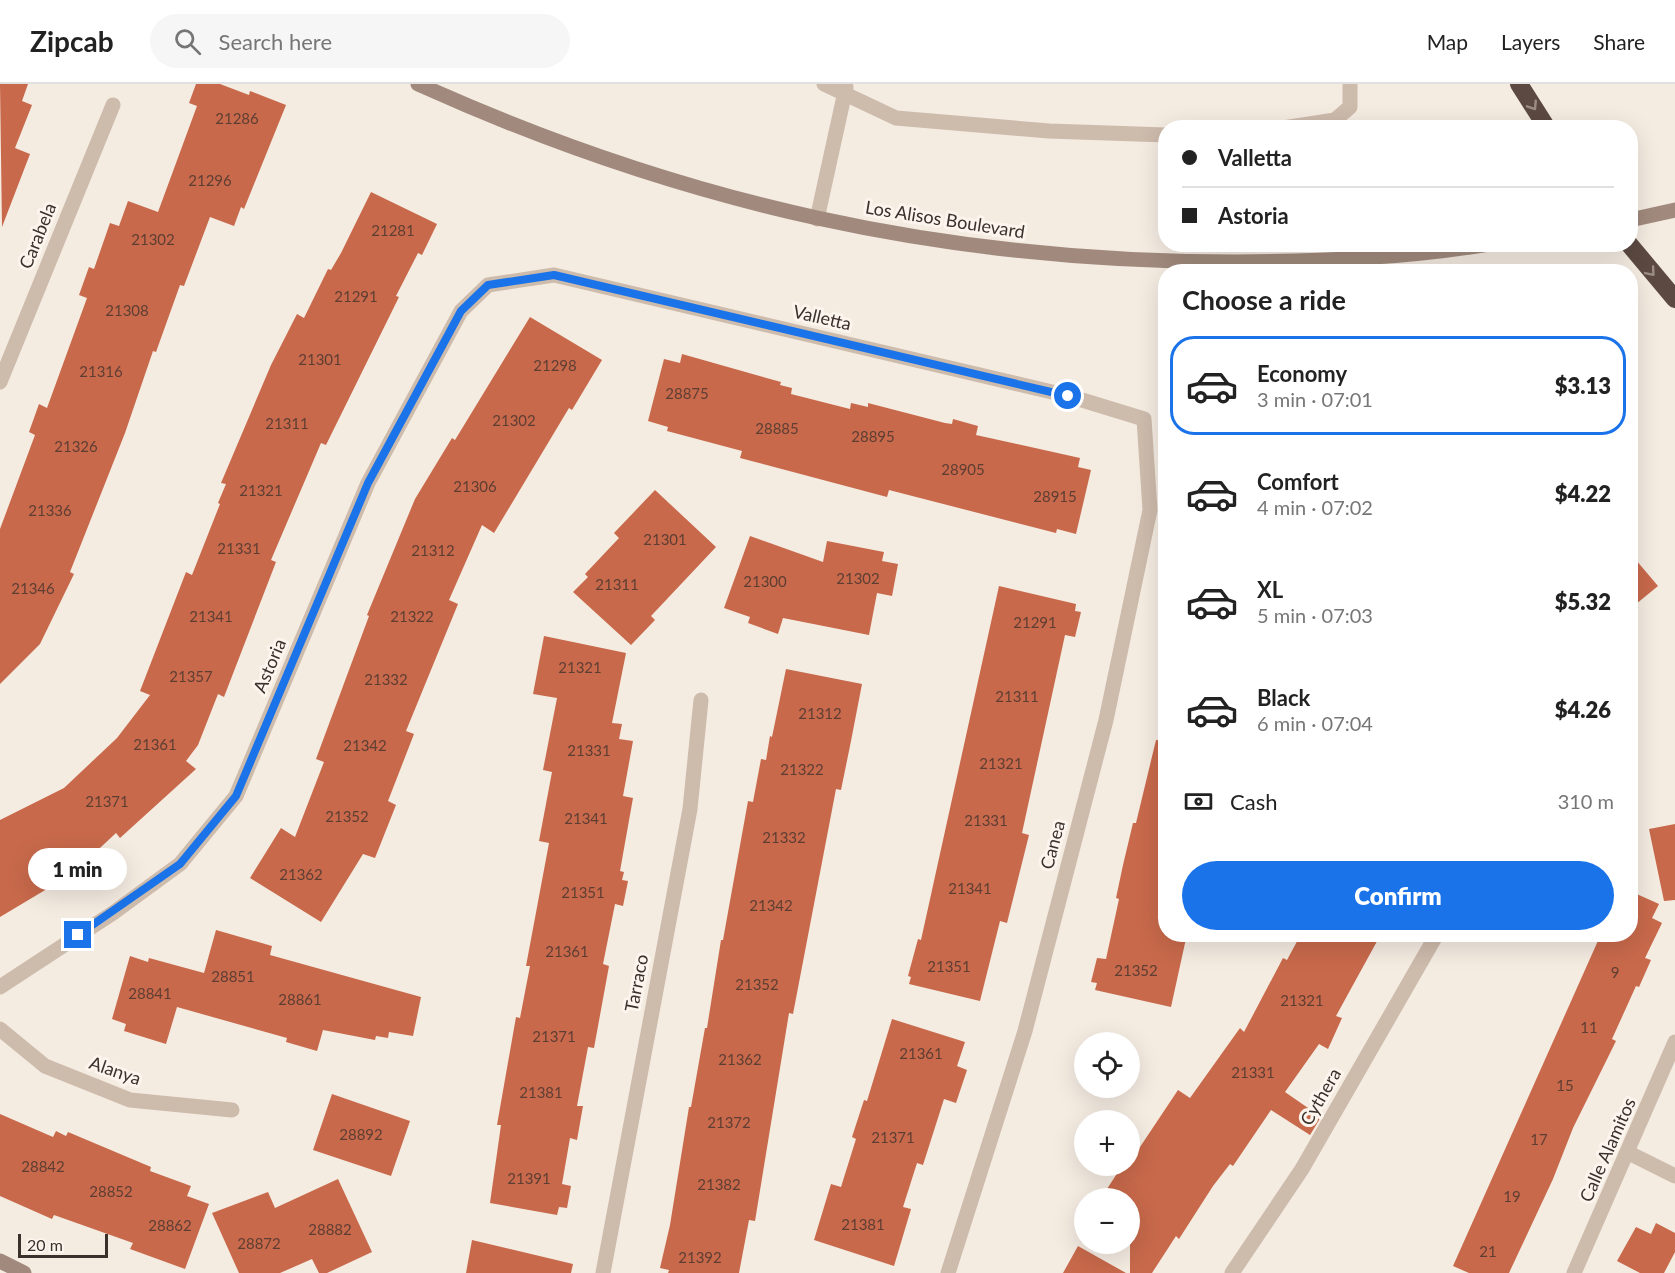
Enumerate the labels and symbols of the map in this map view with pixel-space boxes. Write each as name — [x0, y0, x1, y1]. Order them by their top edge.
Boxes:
one-way arrow — [1525, 100, 1537, 110]
house number: 21286 — [215, 109, 259, 127]
house number: 21296 — [188, 171, 232, 189]
street label: Los Alisos Boulevard — [864, 196, 1027, 242]
street label: Carabela — [14, 199, 60, 272]
house number: 21281 — [371, 221, 415, 239]
house number: 21302 — [131, 230, 175, 248]
one-way arrow — [1644, 265, 1655, 276]
house number: 21291 — [334, 287, 378, 305]
street label: Valletta — [791, 300, 853, 334]
house number: 21308 — [105, 301, 149, 319]
house number: 21301 — [298, 350, 342, 368]
house number: 21298 — [533, 356, 577, 374]
house number: 21316 — [79, 362, 123, 380]
route start — [1054, 382, 1081, 409]
house number: 28875 — [665, 384, 709, 402]
house number: 21302 — [492, 411, 536, 429]
house number: 21311 — [265, 414, 309, 432]
house number: 28885 — [755, 419, 799, 437]
house number: 28895 — [851, 427, 895, 445]
house number: 21326 — [54, 437, 98, 455]
house number: 28905 — [941, 460, 985, 478]
house number: 21306 — [453, 477, 497, 495]
house number: 21321 — [239, 481, 283, 499]
house number: 28915 — [1033, 487, 1077, 505]
house number: 21336 — [28, 501, 72, 519]
house number: 21301 — [643, 530, 687, 548]
house number: 21331 — [217, 539, 261, 557]
house number: 21312 — [411, 541, 455, 559]
house number: 21302 — [836, 569, 880, 587]
house number: 21300 — [743, 572, 787, 590]
house number: 21311 — [595, 575, 639, 593]
house number: 21346 — [11, 579, 55, 597]
house number: 21341 — [189, 607, 233, 625]
house number: 21322 — [390, 607, 434, 625]
house number: 21291 — [1013, 613, 1057, 631]
street label: Astoria — [248, 635, 290, 696]
house number: 21321 — [558, 658, 602, 676]
house number: 21357 — [169, 667, 213, 685]
house number: 21332 — [364, 670, 408, 688]
house number: 21311 — [995, 687, 1039, 705]
house number: 21312 — [798, 704, 842, 722]
house number: 21361 — [133, 735, 177, 753]
house number: 21342 — [343, 736, 387, 754]
house number: 21331 — [567, 741, 611, 759]
house number: 21321 — [979, 754, 1023, 772]
house number: 21322 — [780, 760, 824, 778]
house number: 21371 — [85, 792, 129, 810]
house number: 21352 — [325, 807, 369, 825]
house number: 21341 — [564, 809, 608, 827]
house number: 21331 — [964, 811, 1008, 829]
street label: Canea — [1035, 818, 1069, 871]
house number: 21332 — [762, 828, 806, 846]
callout: 1 min — [28, 848, 128, 890]
house number: 21362 — [279, 865, 323, 883]
house number: 21341 — [948, 879, 992, 897]
house number: 21351 — [561, 883, 605, 901]
house number: 21342 — [749, 896, 793, 914]
route end — [64, 921, 91, 948]
house number: 21361 — [545, 942, 589, 960]
street label: Tarraco — [620, 952, 652, 1013]
house number: 21351 — [927, 957, 971, 975]
house number: 21352 — [1114, 961, 1158, 979]
house number: 9 — [1611, 963, 1619, 981]
house number: 28851 — [211, 967, 255, 985]
house number: 21352 — [735, 975, 779, 993]
house number: 28841 — [128, 984, 172, 1002]
house number: 28861 — [278, 990, 322, 1008]
house number: 21321 — [1280, 991, 1324, 1009]
house number: 11 — [1580, 1018, 1598, 1036]
house number: 21371 — [532, 1027, 576, 1045]
house number: 21361 — [899, 1044, 943, 1062]
house number: 21362 — [718, 1050, 762, 1068]
street label: Alanya — [87, 1051, 144, 1089]
house number: 21331 — [1231, 1063, 1275, 1081]
street label: Cythera — [1295, 1064, 1345, 1129]
house number: 15 — [1556, 1076, 1574, 1094]
house number: 21381 — [519, 1083, 563, 1101]
street label: Calle Alamitos — [1574, 1094, 1640, 1205]
house number: 21372 — [707, 1113, 751, 1131]
house number: 28892 — [339, 1125, 383, 1143]
house number: 21371 — [871, 1128, 915, 1146]
house number: 17 — [1530, 1130, 1548, 1148]
house number: 28842 — [21, 1157, 65, 1175]
house number: 21391 — [507, 1169, 551, 1187]
house number: 21382 — [697, 1175, 741, 1193]
house number: 28852 — [89, 1182, 133, 1200]
house number: 19 — [1503, 1187, 1521, 1205]
house number: 21381 — [841, 1215, 885, 1233]
house number: 28862 — [148, 1216, 192, 1234]
house number: 28882 — [308, 1220, 352, 1238]
scale bar — [18, 1231, 108, 1258]
house number: 28872 — [237, 1234, 281, 1252]
house number: 21 — [1479, 1242, 1497, 1260]
house number: 21392 — [678, 1248, 722, 1266]

